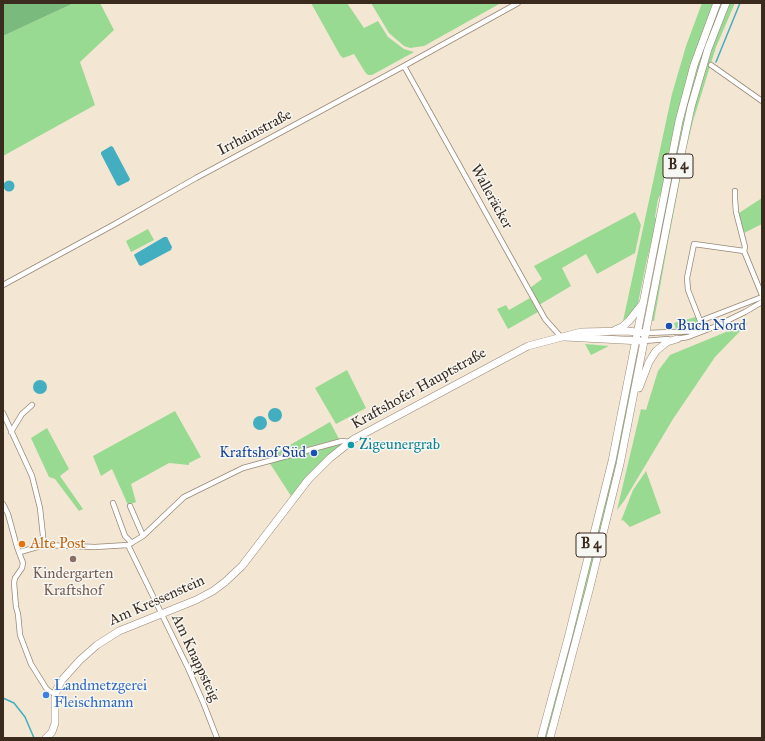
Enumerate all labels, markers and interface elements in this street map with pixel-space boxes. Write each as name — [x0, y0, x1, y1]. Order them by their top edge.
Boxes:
street label: Irrhainstraße — [215, 106, 295, 160]
road number: B 4 — [663, 154, 693, 178]
street label: Walleräcker — [466, 162, 516, 232]
place label: Buch Nord — [677, 317, 746, 335]
marker: Buch Nord — [664, 321, 674, 331]
street label: Kraftshofer Hauptstraße — [348, 344, 490, 434]
place label: Zigeunergrab — [359, 436, 440, 454]
marker: Zigeunergrab — [346, 440, 356, 450]
place label: Kraftshof Süd — [219, 444, 306, 462]
marker: Kraftshof Süd — [309, 448, 319, 458]
road number: B 4 — [576, 533, 606, 557]
place label: Alte Post — [30, 535, 86, 553]
marker: Alte Post — [17, 539, 27, 549]
marker: Kindergarten Kraftshof — [68, 554, 78, 564]
place label: Kindergarten Kraftshof — [33, 565, 113, 600]
street label: Am Kressenstein — [106, 572, 208, 630]
street label: Am Knappsteig — [167, 612, 223, 704]
place label: Landmetzgerei Fleischmann — [54, 677, 147, 712]
marker: Landmetzgerei Fleischmann — [41, 690, 51, 700]

